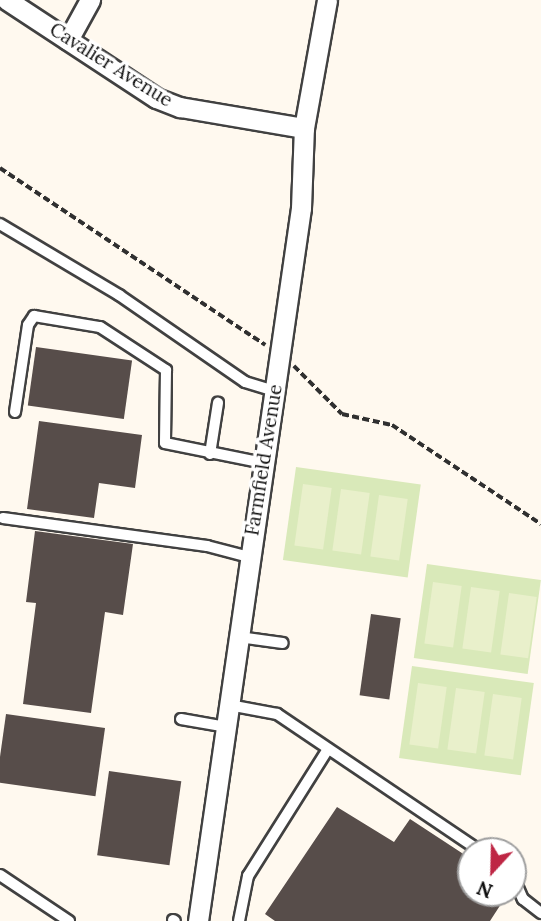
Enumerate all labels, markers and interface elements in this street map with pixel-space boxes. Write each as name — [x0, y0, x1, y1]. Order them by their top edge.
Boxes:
street label: Cavalier Avenue — [45, 18, 177, 112]
street label: Farmfield Avenue — [241, 383, 287, 537]
north arrow — [457, 837, 527, 907]
text: N — [474, 876, 496, 903]

